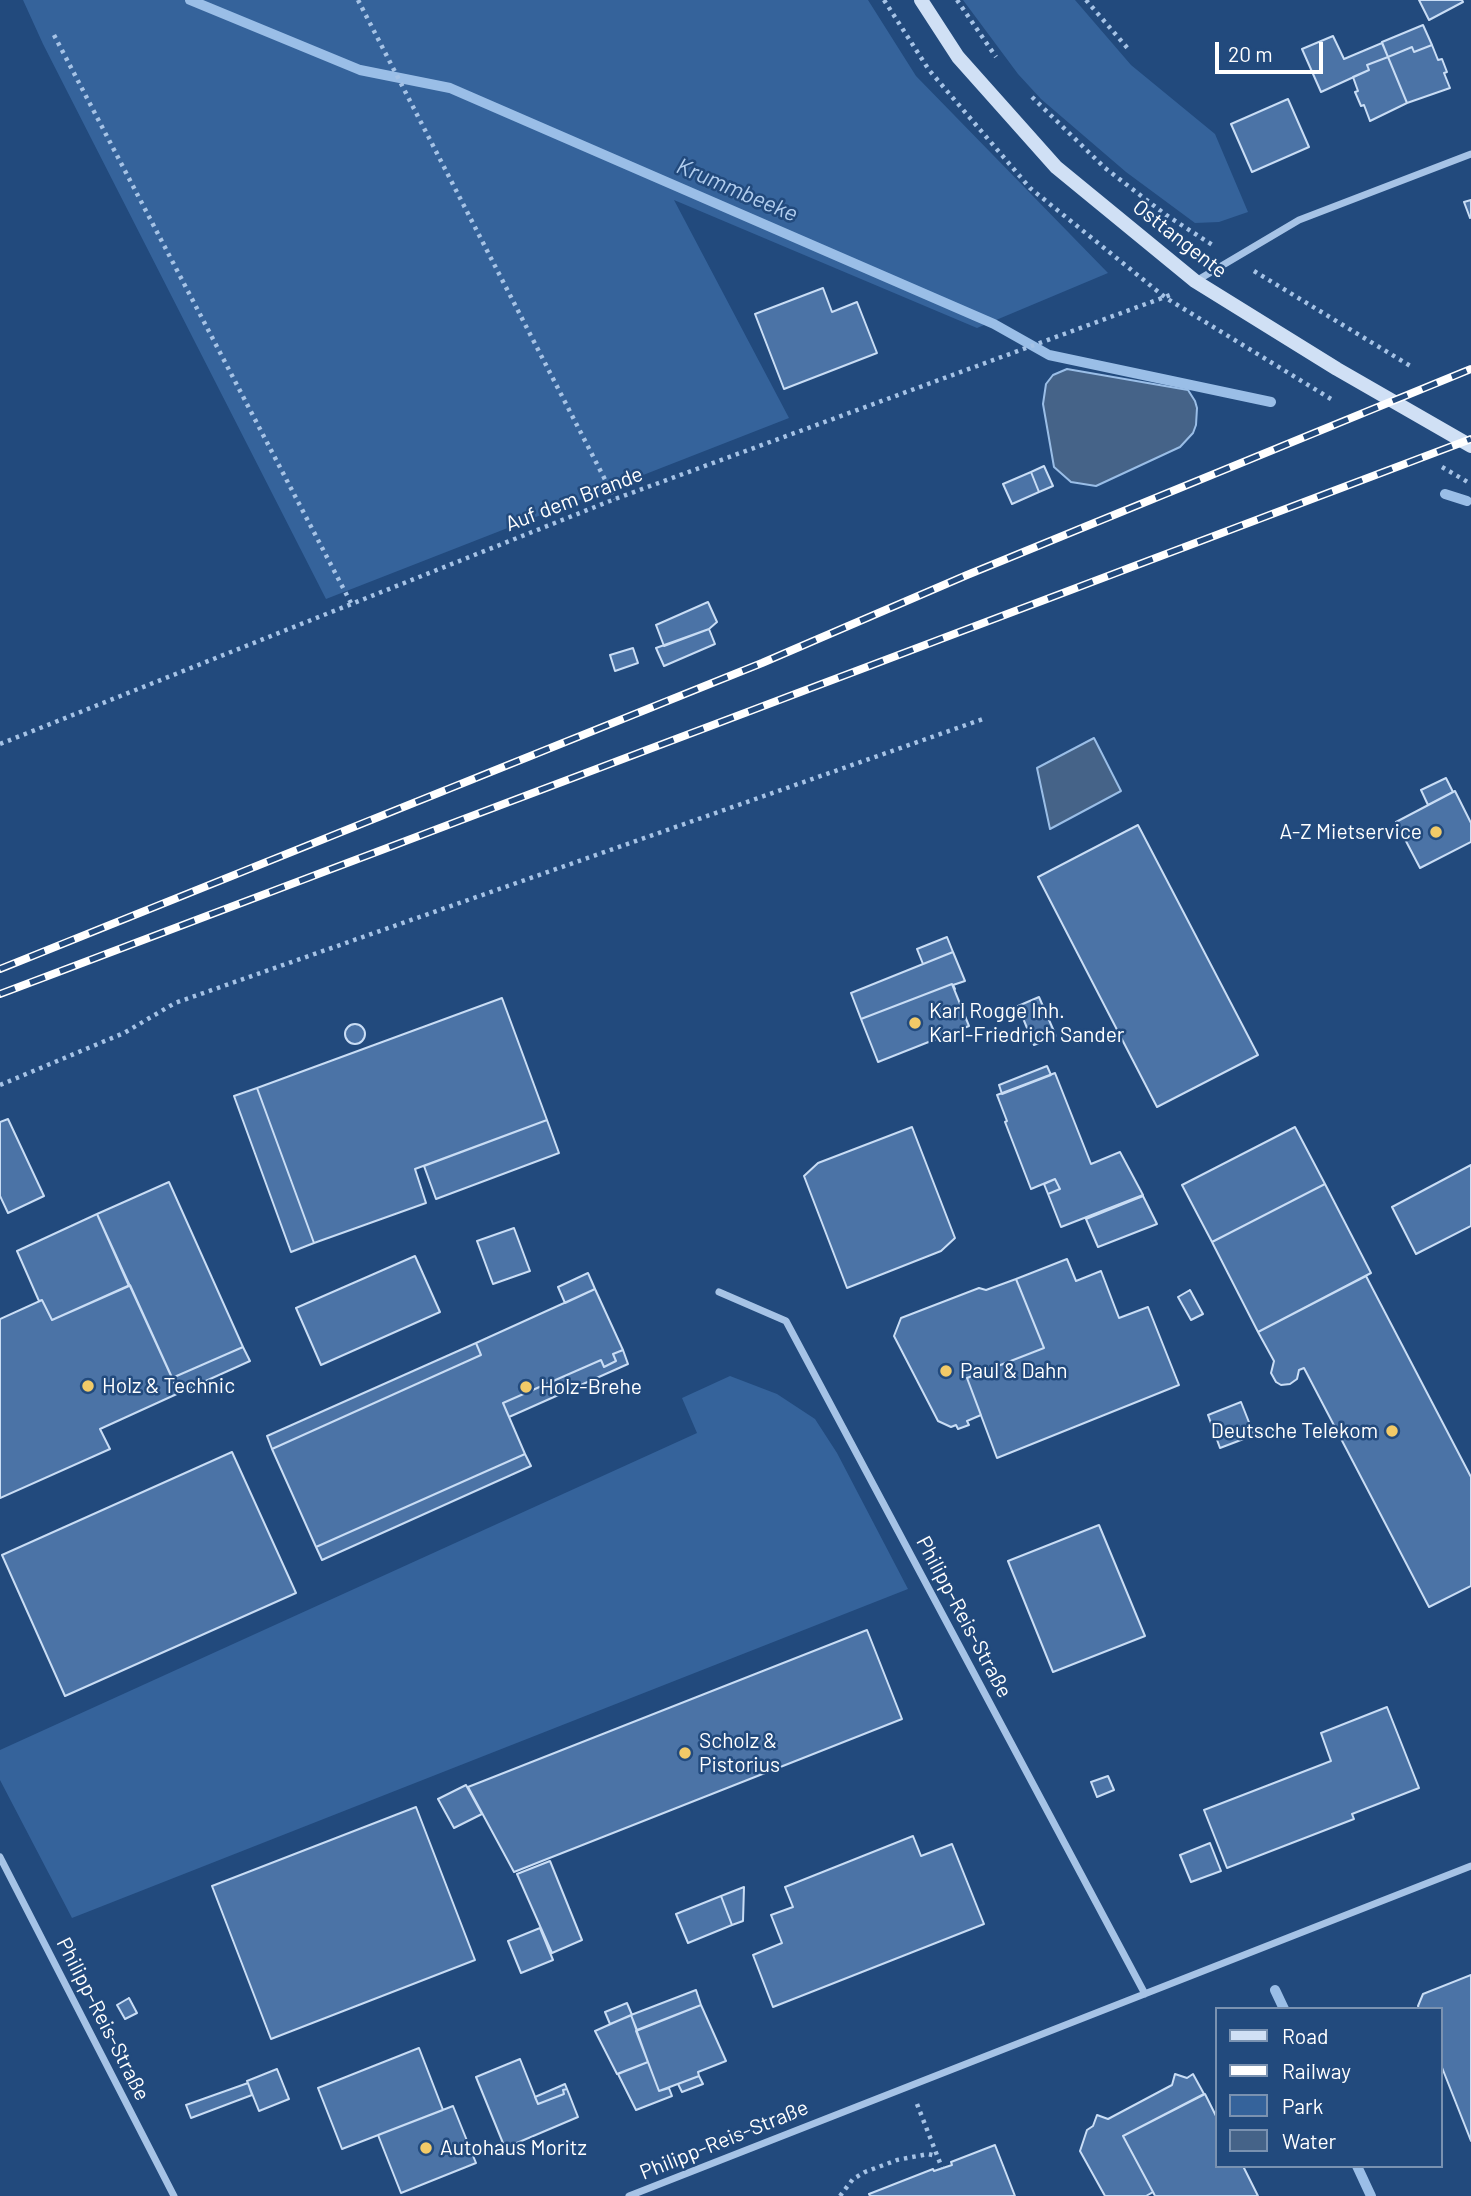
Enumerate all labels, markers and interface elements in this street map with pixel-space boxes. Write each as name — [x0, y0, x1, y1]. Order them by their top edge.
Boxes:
scale bar — [1219, 28, 1328, 72]
text: 20 m — [1228, 41, 1273, 66]
water label: Krummbeeke — [672, 152, 802, 228]
street label: Osttangente — [1128, 194, 1232, 284]
street label: Auf dem Brande — [502, 461, 646, 537]
place label: A-Z Mietservice — [1280, 819, 1422, 845]
marker: A-Z Mietservice — [1428, 824, 1444, 840]
place label: Karl Rogge Inh. Karl-Friedrich Sander — [929, 998, 1125, 1048]
marker: Karl Rogge Inh. Karl-Friedrich Sander — [907, 1015, 923, 1031]
place label: Paul & Dahn — [960, 1358, 1068, 1384]
marker: Paul & Dahn — [938, 1363, 954, 1379]
place label: Holz & Technic — [102, 1373, 235, 1399]
place label: Holz-Brehe — [540, 1374, 642, 1400]
marker: Holz & Technic — [80, 1378, 96, 1394]
marker: Holz-Brehe — [518, 1379, 534, 1395]
place label: Deutsche Telekom — [1211, 1418, 1378, 1444]
marker: Deutsche Telekom — [1384, 1423, 1400, 1439]
street label: Philipp-Reis-Straße — [911, 1532, 1017, 1702]
place label: Scholz & Pistorius — [699, 1728, 780, 1778]
marker: Scholz & Pistorius — [677, 1745, 693, 1761]
street label: Philipp-Reis-Straße — [51, 1933, 155, 2105]
legend — [1216, 2007, 1443, 2168]
text: Road — [1282, 2023, 1328, 2048]
text: Railway — [1282, 2058, 1351, 2083]
text: Park — [1282, 2093, 1323, 2118]
street label: Philipp-Reis-Straße — [636, 2095, 812, 2185]
text: Water — [1282, 2128, 1336, 2153]
place label: Autohaus Moritz — [440, 2135, 587, 2161]
marker: Autohaus Moritz — [418, 2140, 434, 2156]

